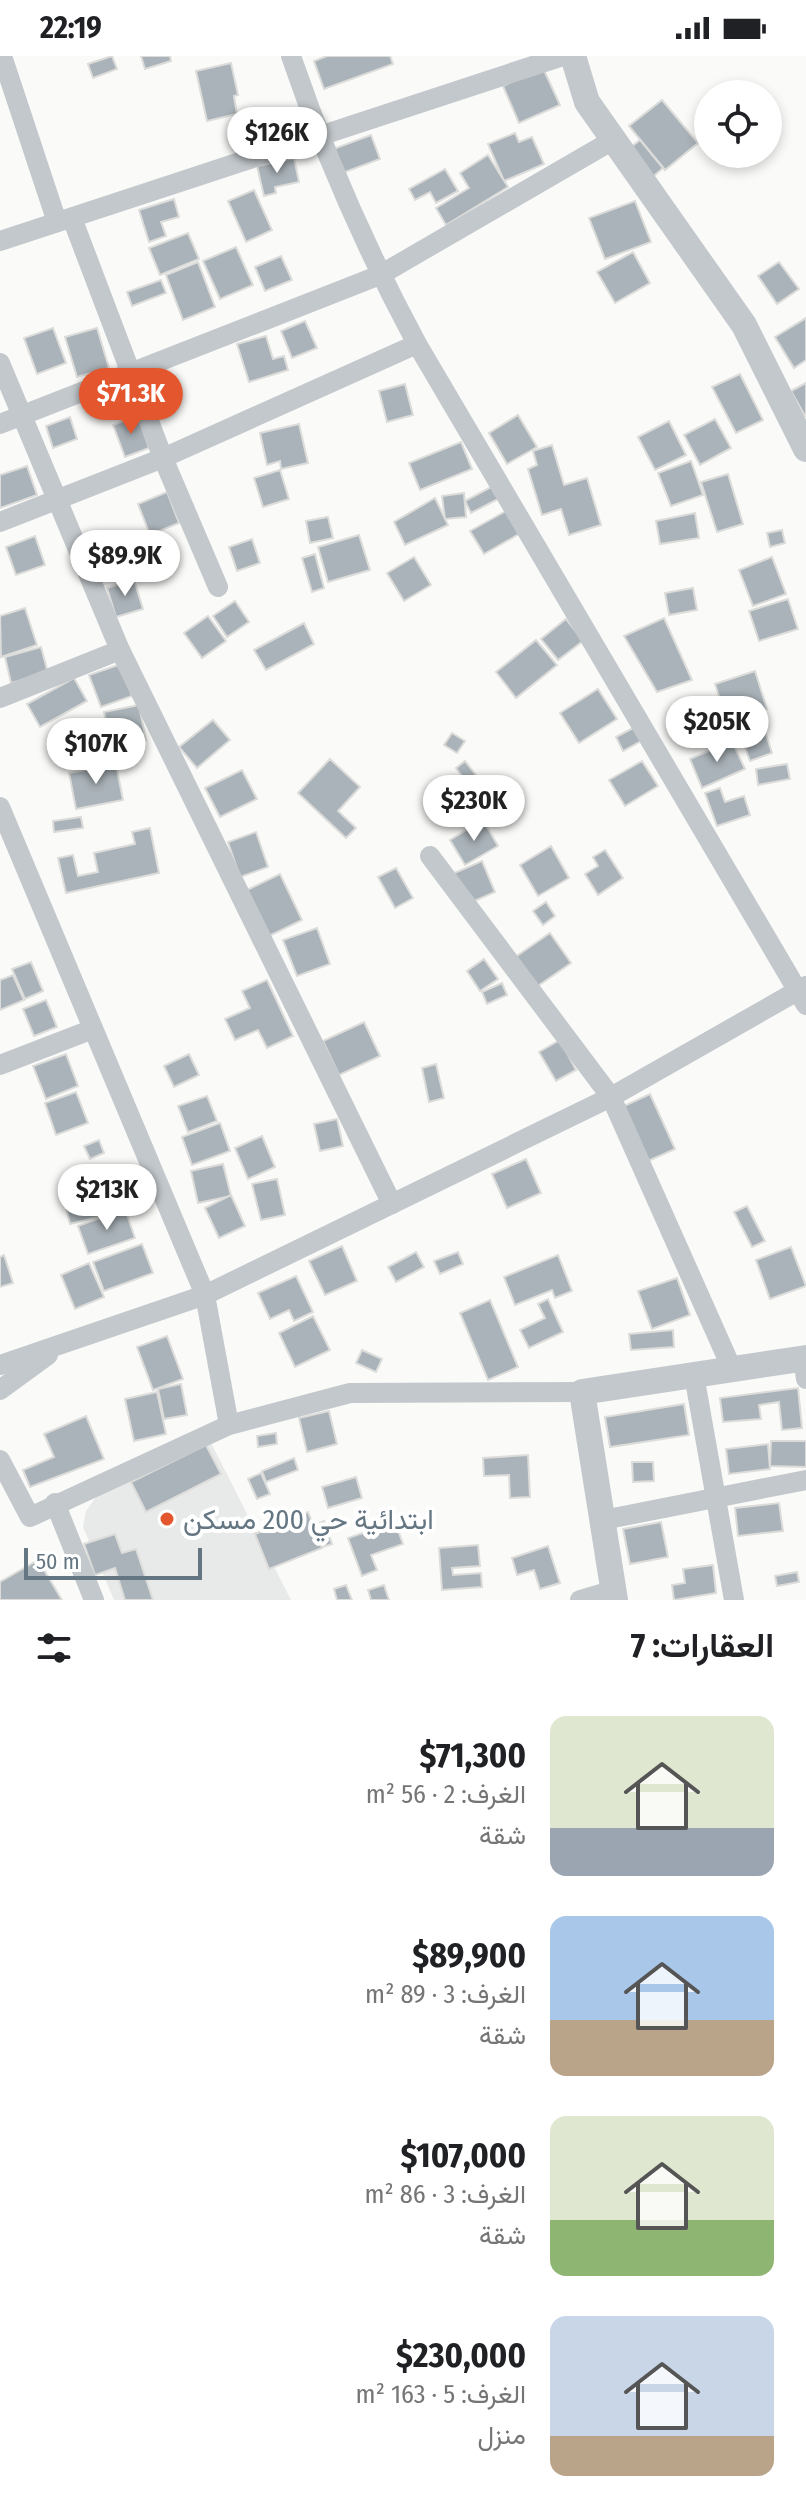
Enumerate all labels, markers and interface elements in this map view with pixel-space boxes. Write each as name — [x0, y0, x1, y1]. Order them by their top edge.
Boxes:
text: 22:19 — [40, 10, 102, 46]
map controls — [694, 80, 782, 168]
button: locate — [694, 80, 782, 168]
pin: $126K — [221, 107, 333, 175]
text: $126K — [245, 117, 309, 148]
pin: $71.3K — [66, 368, 196, 436]
text: $71.3K — [97, 378, 165, 409]
pin: $89.9K — [60, 530, 190, 598]
text: $89.9K — [88, 540, 162, 571]
pin: $205K — [661, 696, 773, 764]
text: $205K — [684, 706, 750, 737]
pin: $107K — [40, 718, 152, 786]
text: $107K — [65, 728, 127, 759]
pin: $230K — [418, 775, 530, 843]
text: $230K — [441, 785, 507, 816]
pin: $213K — [51, 1164, 163, 1232]
text: $213K — [76, 1174, 138, 1205]
place label: ابتدائية حي 200 مسكن — [183, 1503, 434, 1542]
marker: ابتدائية حي 200 مسكن — [158, 1510, 176, 1528]
scale bar — [24, 1544, 202, 1580]
text: 50 m — [36, 1548, 80, 1575]
text: العقارات: 7 — [631, 1625, 774, 1666]
icon: filters — [32, 1626, 76, 1670]
text: $71,300 — [419, 1735, 526, 1776]
icon: home — [614, 1748, 710, 1844]
text: الغرف: 2 · 56 m² — [366, 1779, 526, 1810]
text: شقة — [479, 1820, 526, 1851]
text: $89,900 — [412, 1935, 526, 1976]
icon: home — [614, 1948, 710, 2044]
text: الغرف: 3 · 89 m² — [365, 1979, 526, 2010]
text: شقة — [479, 2020, 526, 2051]
text: $107,000 — [401, 2135, 526, 2176]
icon: home — [614, 2148, 710, 2244]
text: الغرف: 3 · 86 m² — [364, 2179, 526, 2210]
text: شقة — [479, 2220, 526, 2251]
text: $230,000 — [396, 2335, 526, 2376]
icon: home — [614, 2348, 710, 2444]
text: الغرف: 5 · 163 m² — [356, 2379, 526, 2410]
text: منزل — [477, 2420, 526, 2451]

